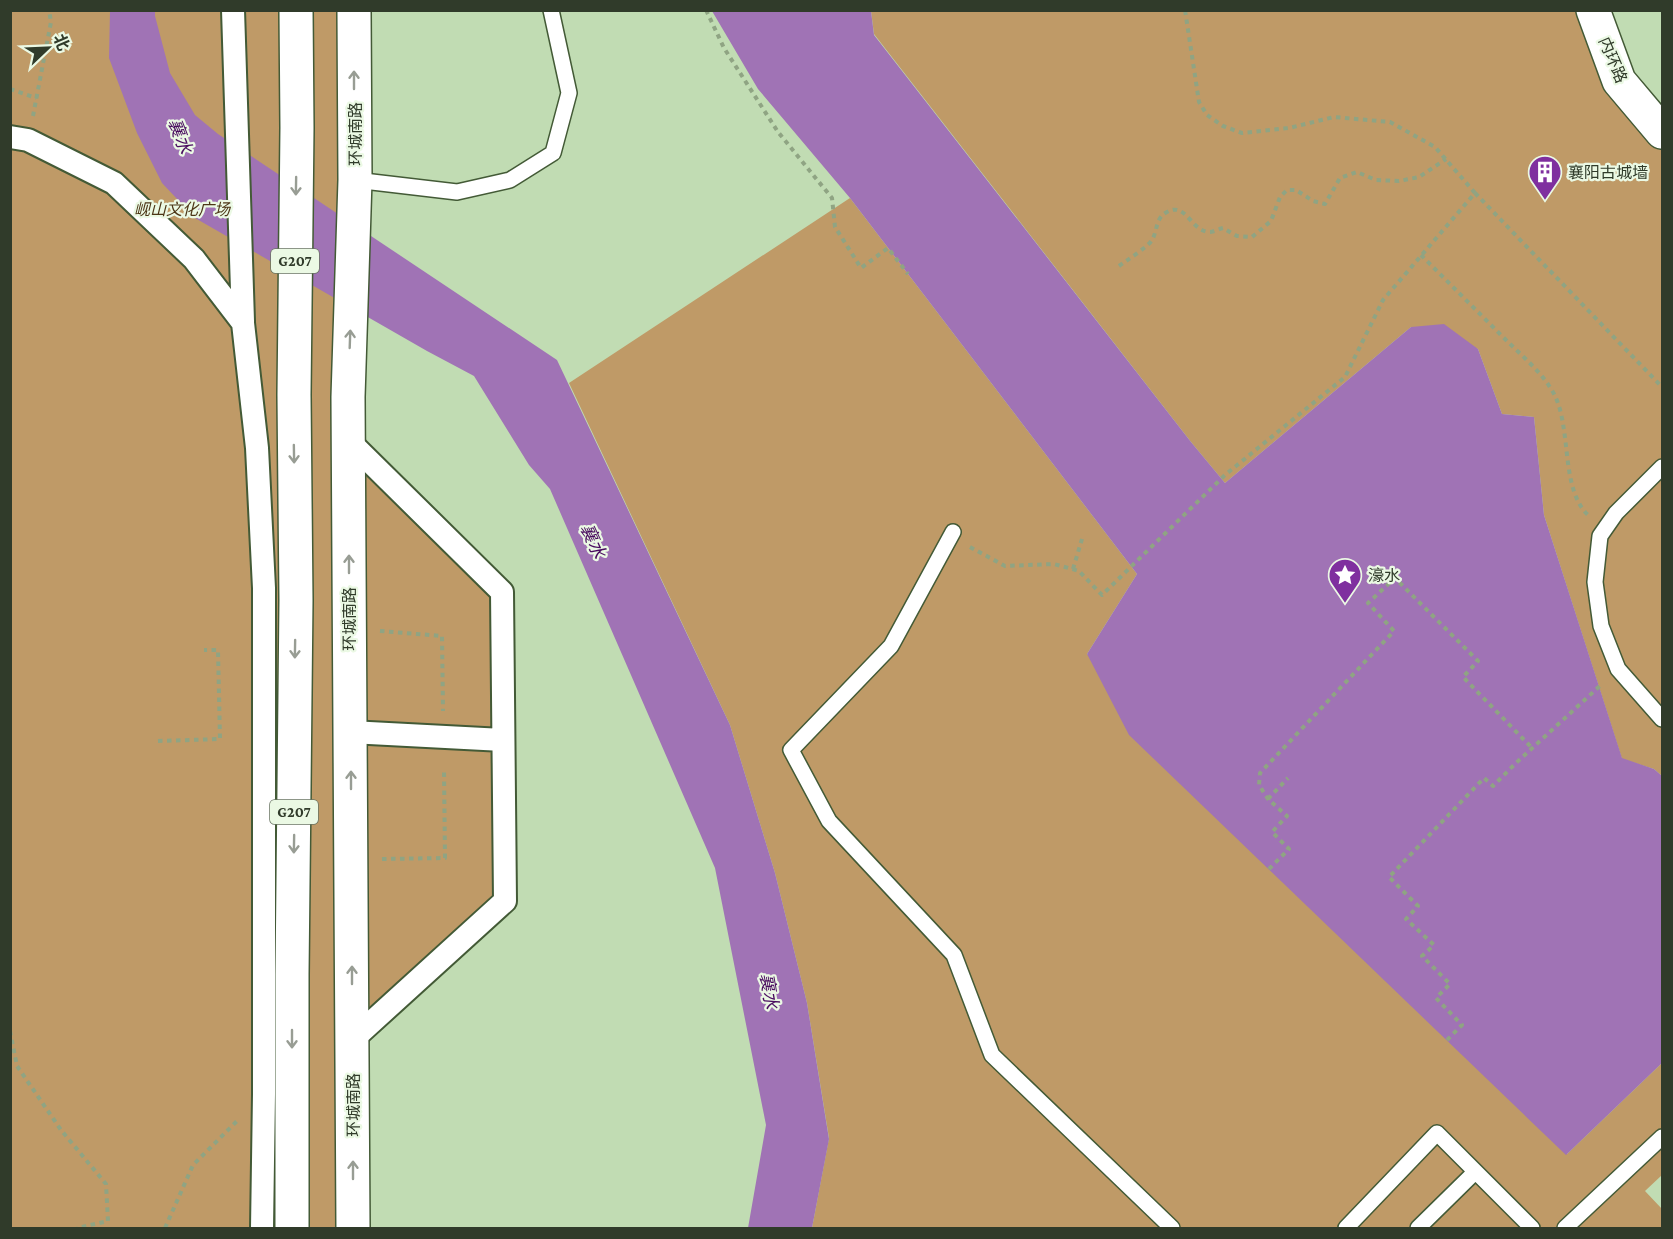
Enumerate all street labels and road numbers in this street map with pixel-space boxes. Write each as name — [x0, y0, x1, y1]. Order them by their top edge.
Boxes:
street label: 内环路 — [1596, 35, 1630, 85]
street label: 环城南路 — [347, 102, 364, 166]
road number: G207 — [271, 249, 319, 273]
street label: 环城南路 — [341, 587, 358, 651]
road number: G207 — [270, 800, 318, 824]
street label: 环城南路 — [345, 1073, 362, 1137]

